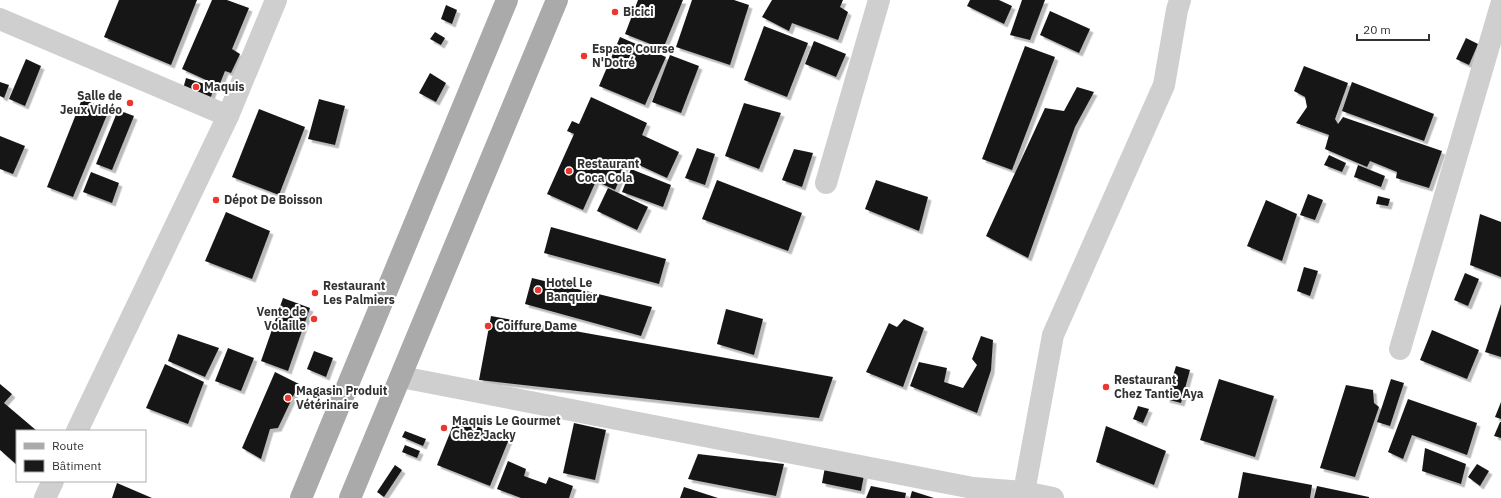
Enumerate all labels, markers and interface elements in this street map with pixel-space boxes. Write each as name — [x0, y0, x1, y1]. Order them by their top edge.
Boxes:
place label: Bicici — [623, 4, 654, 19]
marker: Bicici — [610, 7, 620, 17]
scale bar — [1357, 16, 1429, 42]
text: 20 m — [1363, 22, 1391, 37]
place label: Espace Course N'Dotré — [592, 41, 675, 70]
marker: Espace Course N'Dotré — [579, 51, 589, 61]
place label: Maquis — [204, 79, 245, 94]
marker: Maquis — [191, 82, 201, 92]
place label: Salle de Jeux Vidéo — [60, 88, 122, 117]
marker: Salle de Jeux Vidéo — [125, 98, 135, 108]
place label: Restaurant Coca Cola — [577, 156, 640, 185]
marker: Restaurant Coca Cola — [564, 166, 574, 176]
place label: Dépot De Boisson — [224, 192, 323, 207]
marker: Dépot De Boisson — [211, 195, 221, 205]
place label: Hotel Le Banquier — [546, 275, 598, 304]
place label: Restaurant Les Palmiers — [323, 278, 395, 307]
marker: Hotel Le Banquier — [533, 285, 543, 295]
marker: Restaurant Les Palmiers — [310, 288, 320, 298]
place label: Vente de Volaille — [257, 304, 306, 333]
marker: Vente de Volaille — [309, 314, 319, 324]
place label: Coiffure Dame — [496, 318, 577, 333]
marker: Coiffure Dame — [483, 321, 493, 331]
place label: Restaurant Chez Tantie Aya — [1114, 372, 1204, 401]
marker: Restaurant Chez Tantie Aya — [1101, 382, 1111, 392]
place label: Magasin Produit Vétérinaire — [296, 383, 388, 412]
marker: Magasin Produit Vétérinaire — [283, 393, 293, 403]
place label: Maquis Le Gourmet Chez Jacky — [452, 413, 561, 442]
marker: Maquis Le Gourmet Chez Jacky — [439, 423, 449, 433]
legend — [16, 430, 146, 482]
text: Route — [52, 438, 84, 453]
text: Bâtiment — [52, 458, 102, 473]

